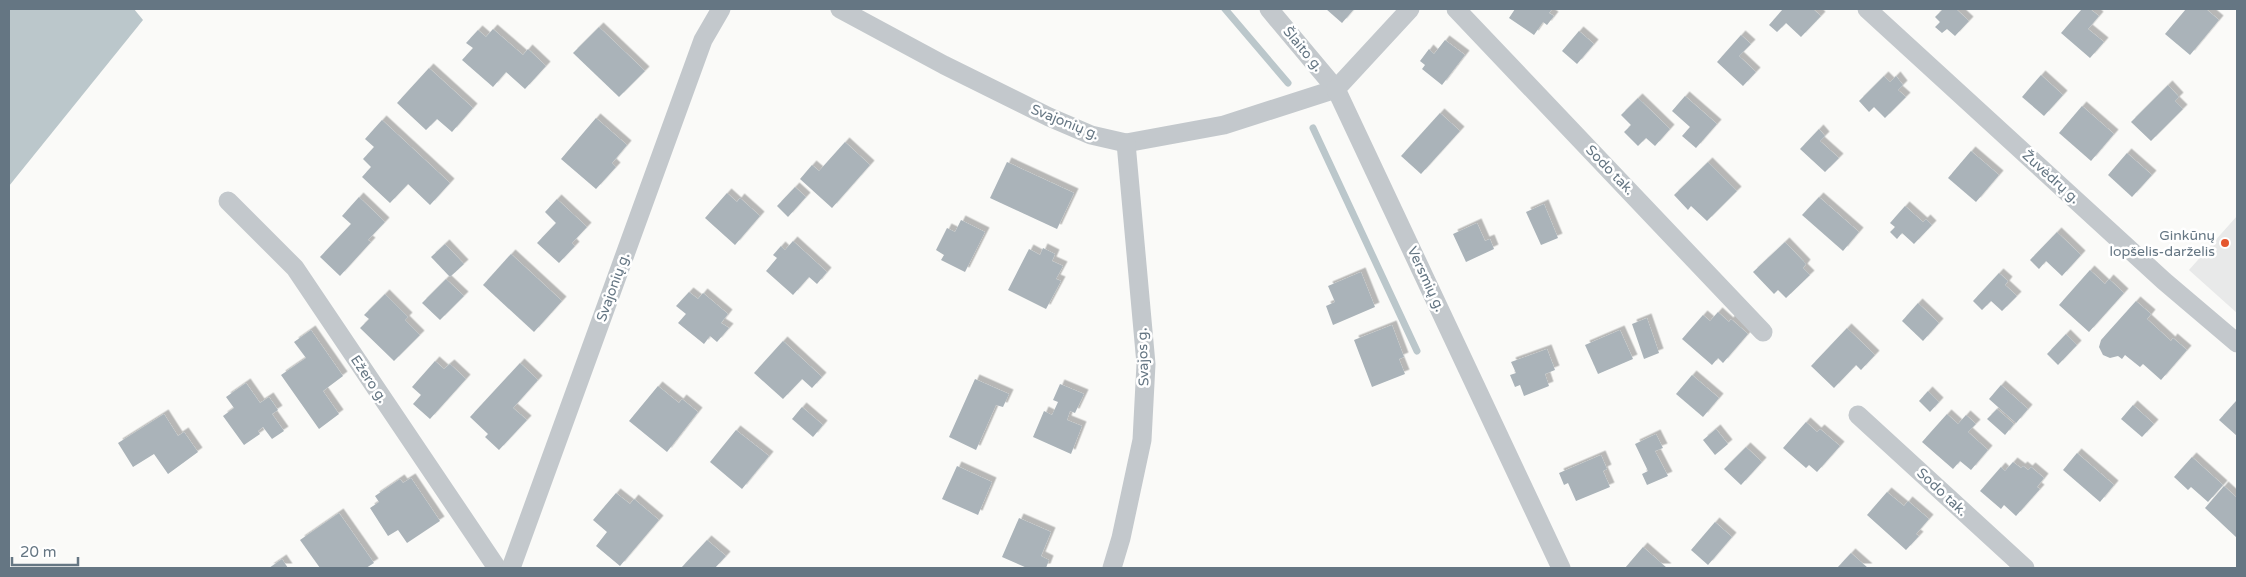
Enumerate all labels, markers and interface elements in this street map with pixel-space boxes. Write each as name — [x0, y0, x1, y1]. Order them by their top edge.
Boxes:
street label: Šlaito g. — [1279, 23, 1327, 75]
street label: Svajonių g. — [1028, 101, 1102, 143]
street label: Sodo tak. — [1582, 142, 1638, 198]
street label: Žuvėdrų g. — [2019, 147, 2083, 207]
place label: Ginkūnų lopšelis-darželis — [2109, 227, 2215, 260]
marker: Ginkūnų lopšelis-darželis — [2219, 237, 2231, 249]
street label: Versmių g. — [1404, 244, 1448, 314]
street label: Svajonių g. — [593, 250, 633, 324]
street label: Svajos g. — [1133, 328, 1153, 386]
street label: Ežero g. — [347, 352, 391, 406]
street label: Sodo tak. — [1913, 464, 1971, 520]
scale bar — [12, 534, 79, 566]
text: 20 m — [20, 543, 57, 561]

